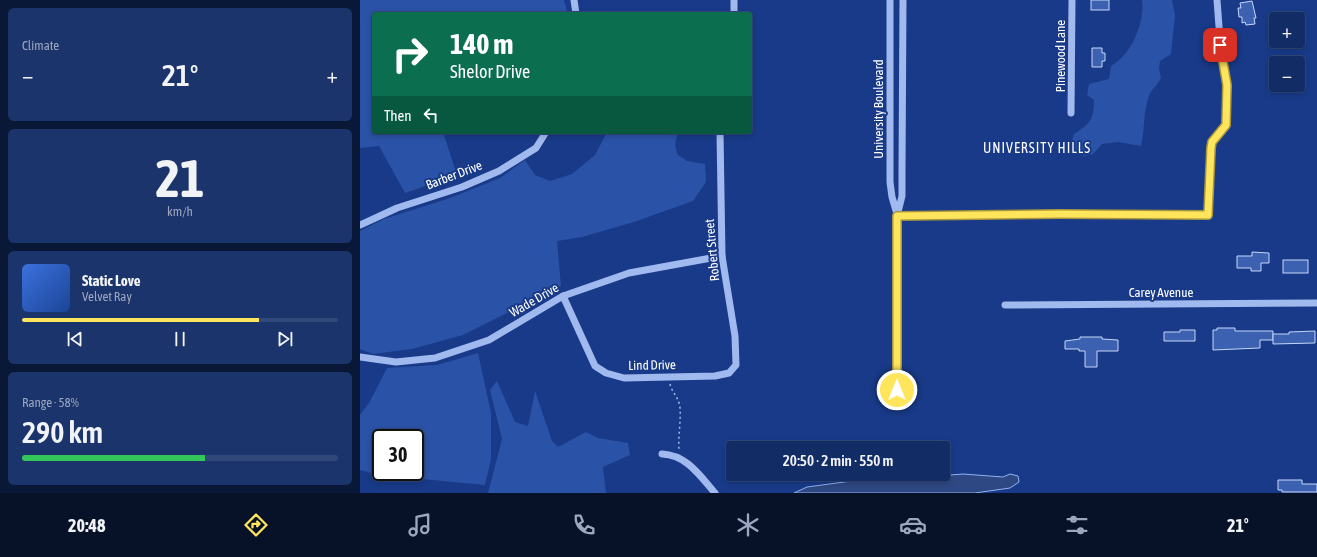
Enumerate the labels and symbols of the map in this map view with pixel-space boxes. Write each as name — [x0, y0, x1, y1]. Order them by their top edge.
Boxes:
street label: Pinewood Lane — [1053, 20, 1068, 92]
pin — [1203, 28, 1237, 62]
street label: University Boulevard — [871, 59, 886, 159]
district label: UNIVERSITY HILLS — [983, 140, 1091, 156]
street label: Barber Drive — [424, 157, 484, 193]
street label: Robert Street — [702, 218, 722, 282]
street label: Wade Drive — [507, 280, 561, 320]
street label: Carey Avenue — [1129, 285, 1193, 300]
street label: Lind Drive — [628, 357, 676, 373]
position arrow — [876, 369, 918, 411]
speed limit sign: 30 — [372, 429, 424, 481]

